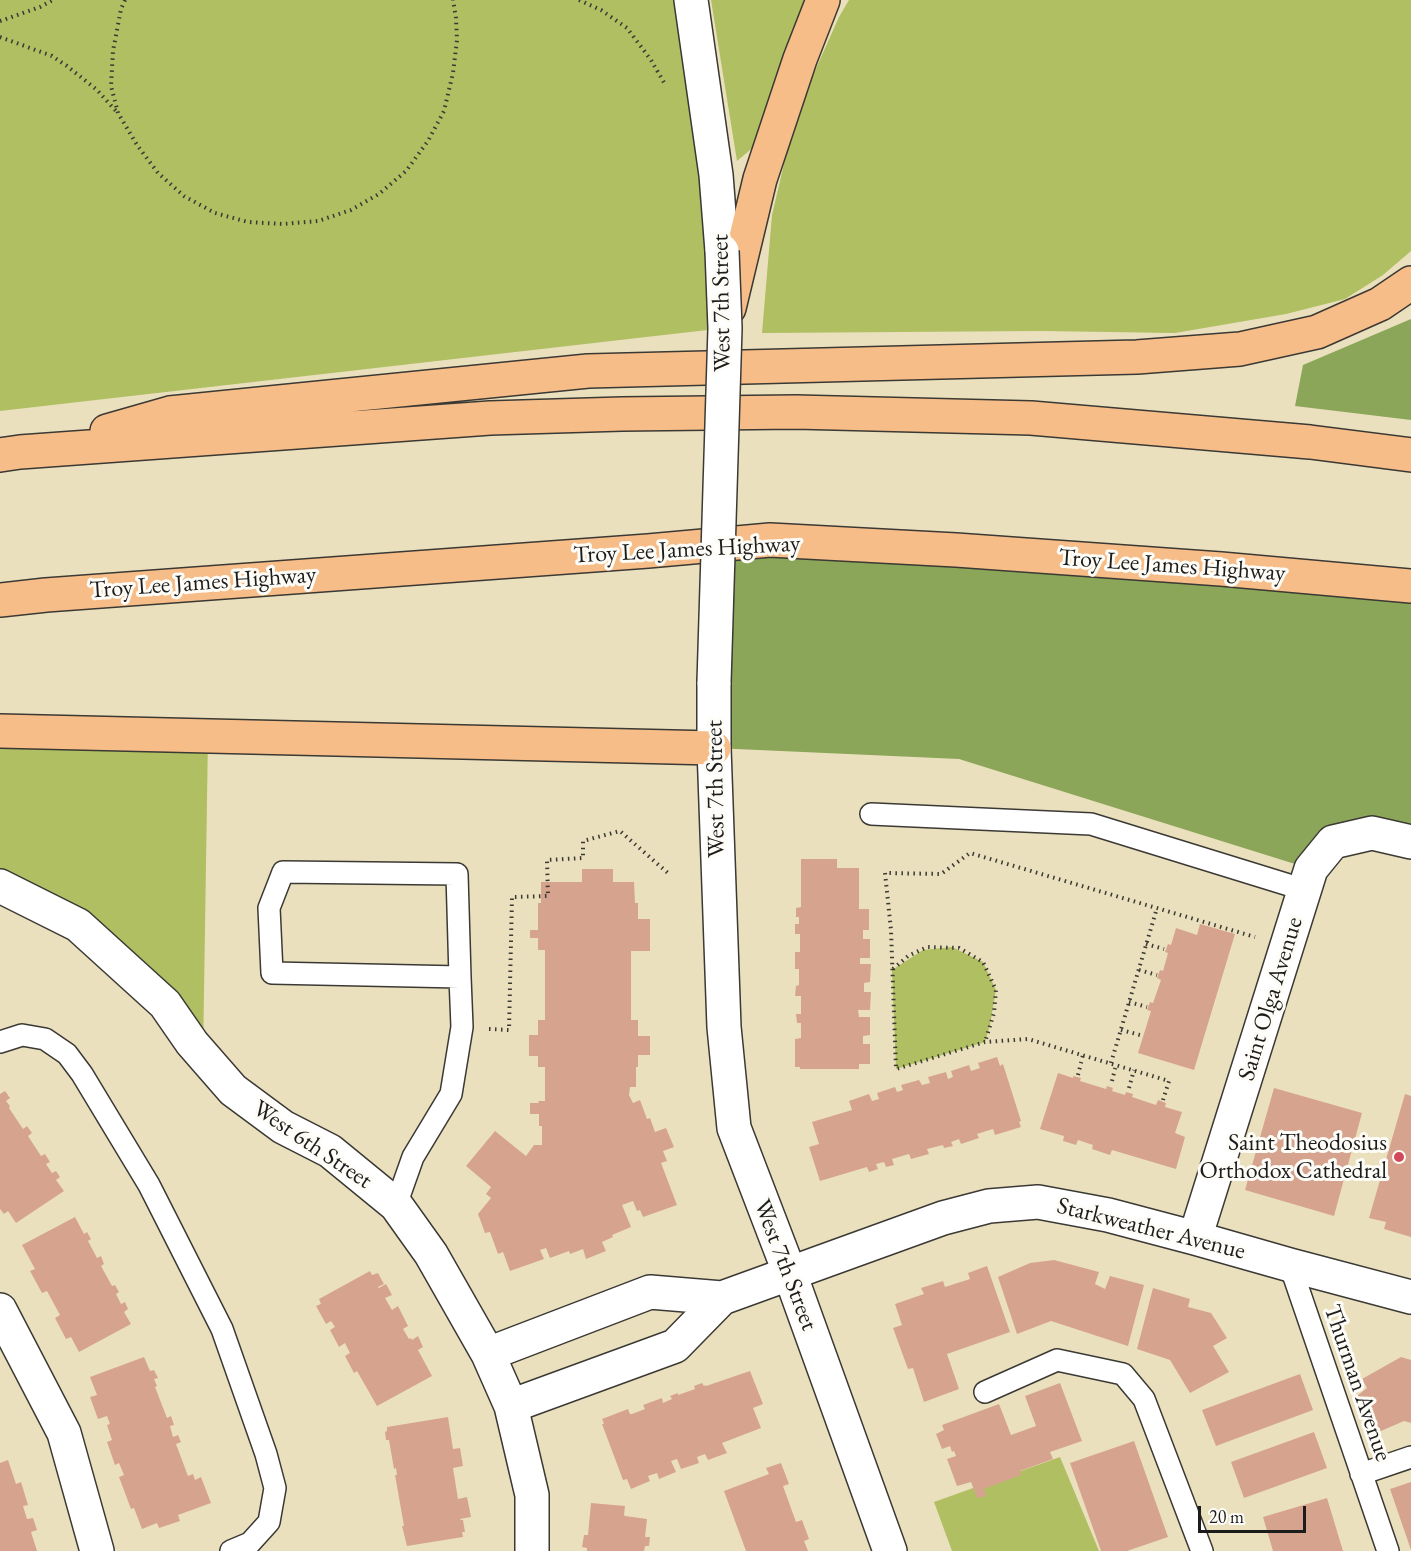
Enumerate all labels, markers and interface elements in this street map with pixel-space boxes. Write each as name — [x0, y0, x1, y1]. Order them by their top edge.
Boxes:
street label: West 7th Street — [706, 234, 738, 372]
street label: Troy Lee James Highway — [573, 530, 801, 570]
street label: Troy Lee James Highway — [1058, 544, 1286, 588]
street label: Troy Lee James Highway — [89, 561, 317, 605]
street label: West 7th Street — [700, 720, 732, 858]
street label: Saint Olga Avenue — [1232, 914, 1310, 1084]
street label: West 6th Street — [247, 1094, 377, 1196]
place label: Saint Theodosius Orthodox Cathedral — [1199, 1129, 1387, 1185]
marker: Saint Theodosius Orthodox Cathedral — [1392, 1150, 1406, 1164]
street label: Starkweather Avenue — [1054, 1192, 1248, 1266]
street label: West 7th Street — [747, 1195, 823, 1335]
street label: Thurman Avenue — [1317, 1301, 1397, 1465]
scale bar — [1201, 1494, 1309, 1532]
text: 20 m — [1209, 1505, 1244, 1528]

